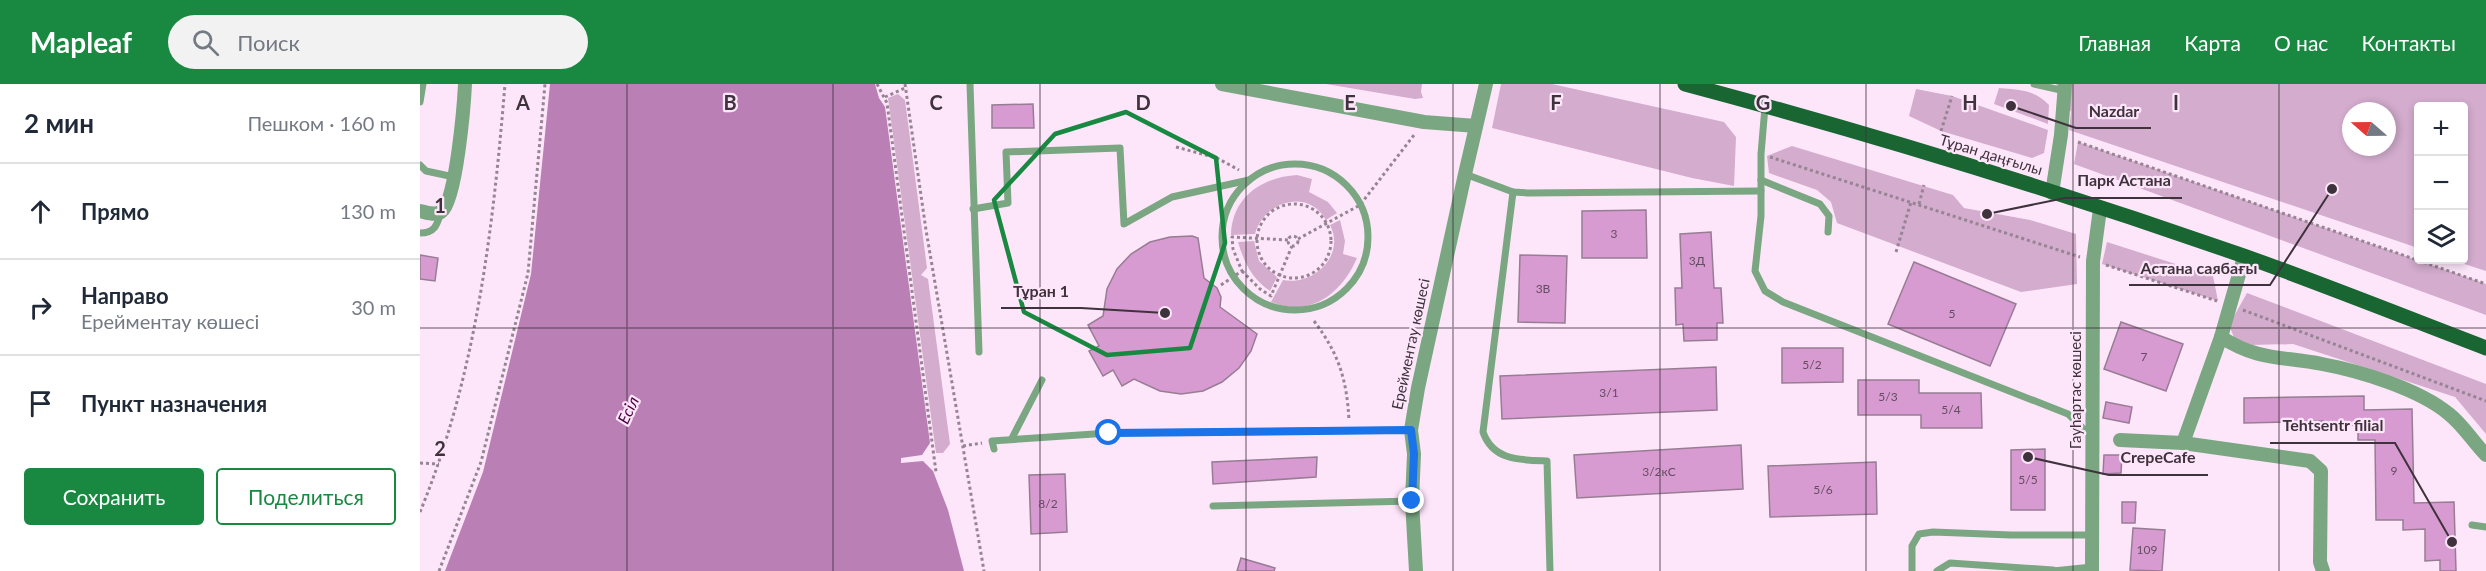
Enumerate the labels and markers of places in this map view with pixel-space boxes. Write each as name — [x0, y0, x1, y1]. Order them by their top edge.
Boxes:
callout: Nazdar — [2076, 94, 2151, 128]
callout: Парк Астана — [2065, 164, 2182, 198]
callout: Астана саябағы — [2129, 251, 2270, 285]
callout: Тұран 1 — [1001, 274, 1081, 308]
callout: Tehtsentr filial — [2270, 409, 2395, 443]
callout: CrepeCafe — [2109, 441, 2208, 475]

